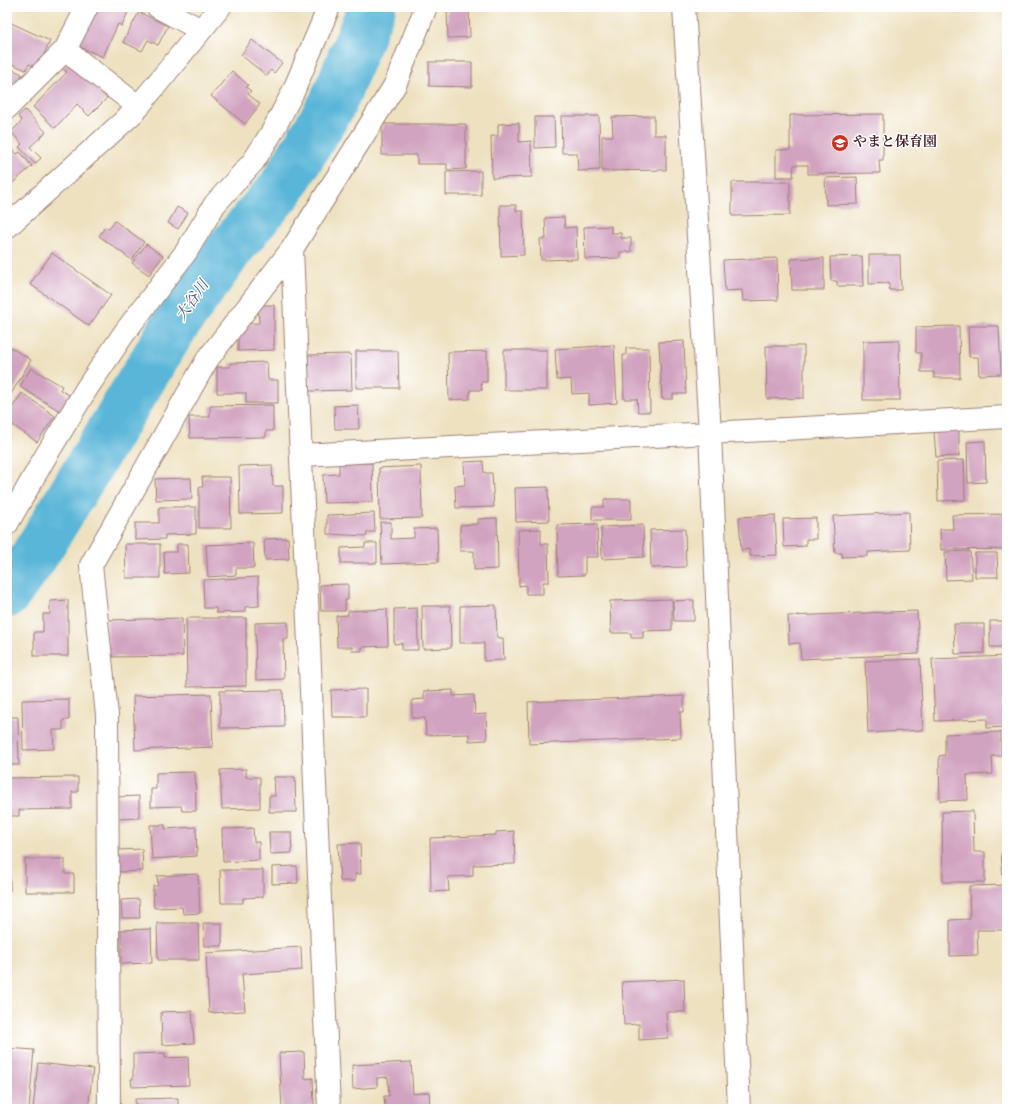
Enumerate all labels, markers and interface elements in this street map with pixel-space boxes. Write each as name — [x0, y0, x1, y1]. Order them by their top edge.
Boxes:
school or university icon: やまと保育園 — [830, 133, 850, 153]
place label: やまと保育園 — [853, 133, 937, 153]
water label: 大谷川 — [171, 275, 216, 325]

